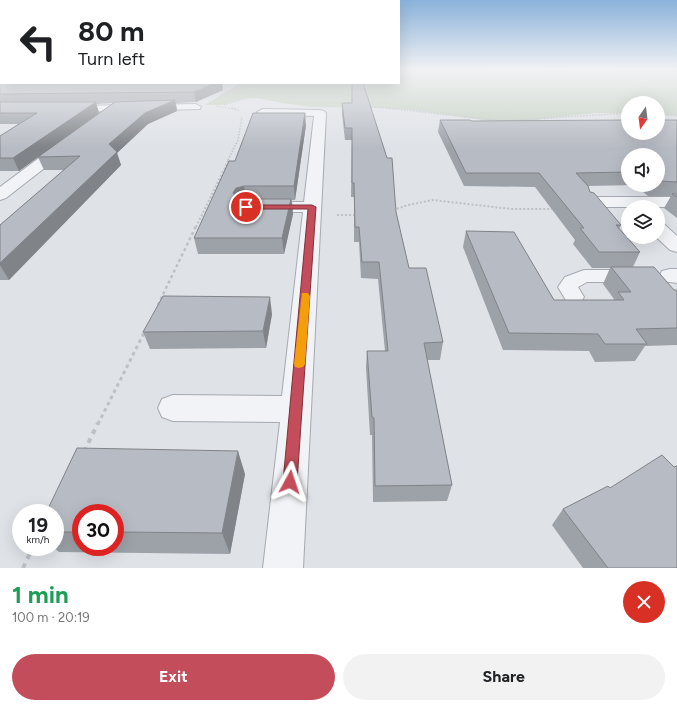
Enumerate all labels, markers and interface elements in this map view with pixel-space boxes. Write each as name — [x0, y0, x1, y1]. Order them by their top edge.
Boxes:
text: 80 m — [78, 14, 144, 48]
icon: left — [12, 16, 64, 68]
text: Turn left — [78, 48, 145, 70]
north arrow — [621, 96, 665, 140]
map controls — [621, 96, 665, 244]
button: sound — [621, 148, 665, 192]
pin — [229, 190, 263, 224]
icon: arrive — [235, 196, 257, 218]
button: layers — [621, 200, 665, 244]
position arrow — [269, 461, 311, 503]
speed limit sign: 30 — [72, 504, 124, 556]
text: 19 — [28, 513, 48, 537]
text: km/h — [27, 533, 49, 546]
text: 1 min — [12, 580, 69, 609]
button: close — [623, 581, 665, 623]
text: 100 m · 20:19 — [12, 610, 90, 625]
button: Exit — [12, 654, 335, 700]
button: Share — [343, 654, 665, 700]

